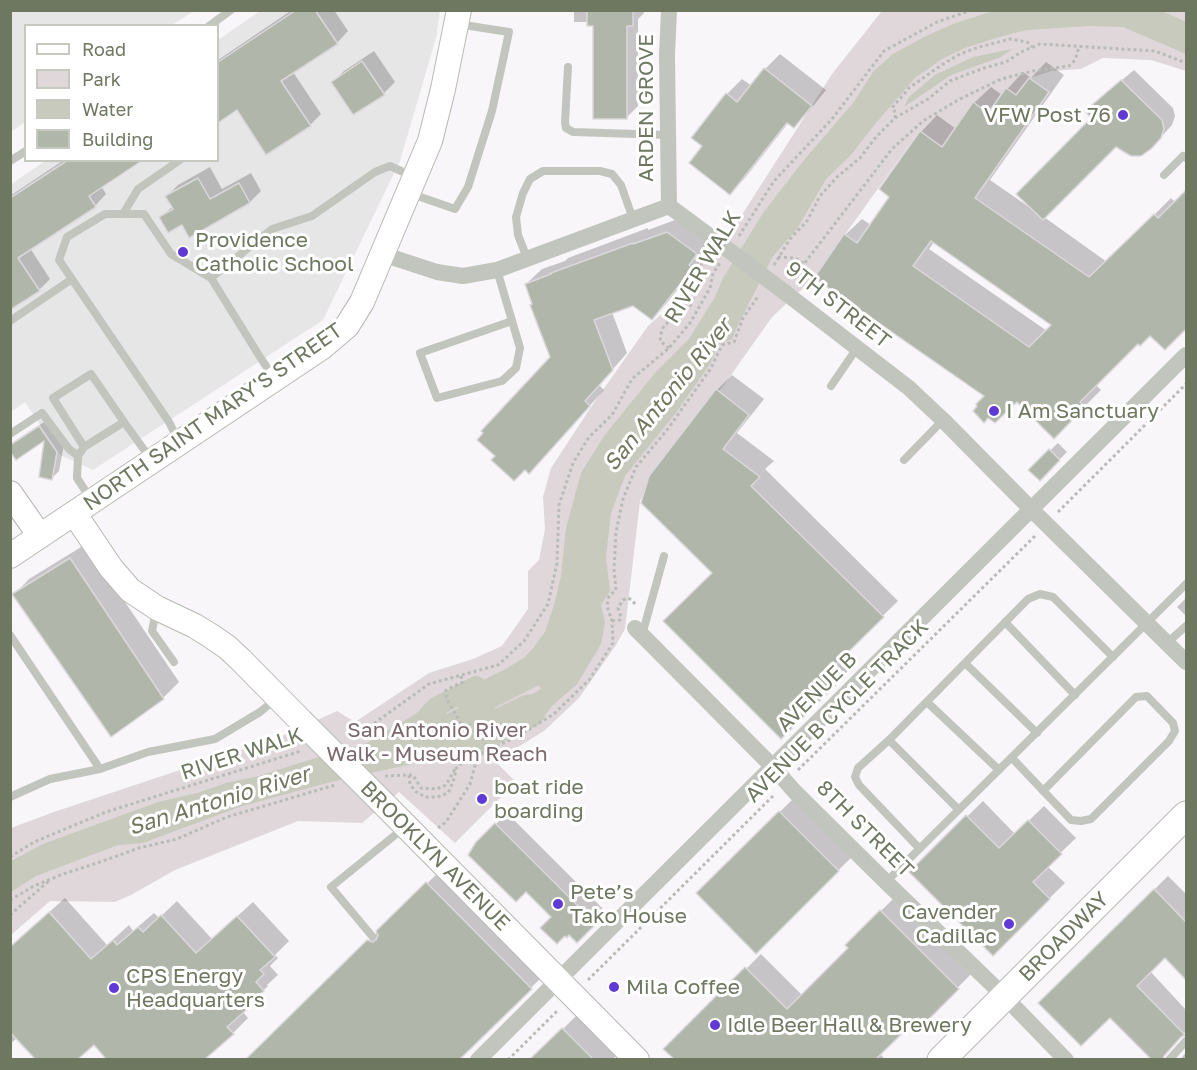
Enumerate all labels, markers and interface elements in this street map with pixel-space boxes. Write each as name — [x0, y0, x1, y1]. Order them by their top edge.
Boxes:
legend — [24, 24, 219, 162]
street label: ARDEN GROVE — [633, 34, 659, 182]
text: Road — [82, 38, 126, 60]
text: Park — [82, 68, 121, 90]
text: Water — [82, 98, 133, 120]
place label: VFW Post 76 — [984, 102, 1111, 128]
marker: VFW Post 76 — [1116, 108, 1130, 122]
text: Building — [82, 128, 153, 150]
street label: RIVER WALK — [660, 206, 746, 328]
place label: Providence Catholic School — [195, 227, 354, 277]
marker: Providence Catholic School — [176, 245, 190, 259]
street label: 9TH STREET — [780, 256, 896, 354]
water label: San Antonio River — [599, 314, 737, 476]
street label: NORTH SAINT MARY'S STREET — [79, 318, 347, 516]
place label: I Am Sanctuary — [1006, 398, 1159, 424]
marker: I Am Sanctuary — [987, 404, 1001, 418]
street label: AVENUE B CYCLE TRACK — [740, 614, 934, 808]
street label: AVENUE B — [772, 647, 862, 737]
park label: San Antonio River Walk - Museum Reach — [326, 717, 548, 767]
street label: RIVER WALK — [178, 722, 306, 786]
water label: San Antonio River — [125, 761, 313, 841]
place label: boat ride boarding — [494, 774, 584, 824]
street label: 8TH STREET — [811, 775, 919, 883]
street label: BROOKLYN AVENUE — [355, 776, 515, 936]
marker: boat ride boarding — [475, 792, 489, 806]
place label: Pete’s Tako House — [570, 879, 687, 929]
street label: BROADWAY — [1014, 887, 1114, 987]
marker: Pete’s Tako House — [551, 897, 565, 911]
place label: Cavender Cadillac — [902, 899, 997, 949]
marker: Cavender Cadillac — [1002, 917, 1016, 931]
place label: CPS Energy Headquarters — [126, 963, 265, 1013]
place label: Mila Coffee — [626, 974, 740, 1000]
marker: Mila Coffee — [607, 980, 621, 994]
marker: CPS Energy Headquarters — [107, 981, 121, 995]
place label: Idle Beer Hall & Brewery — [727, 1012, 972, 1038]
marker: Idle Beer Hall & Brewery — [708, 1018, 722, 1032]

